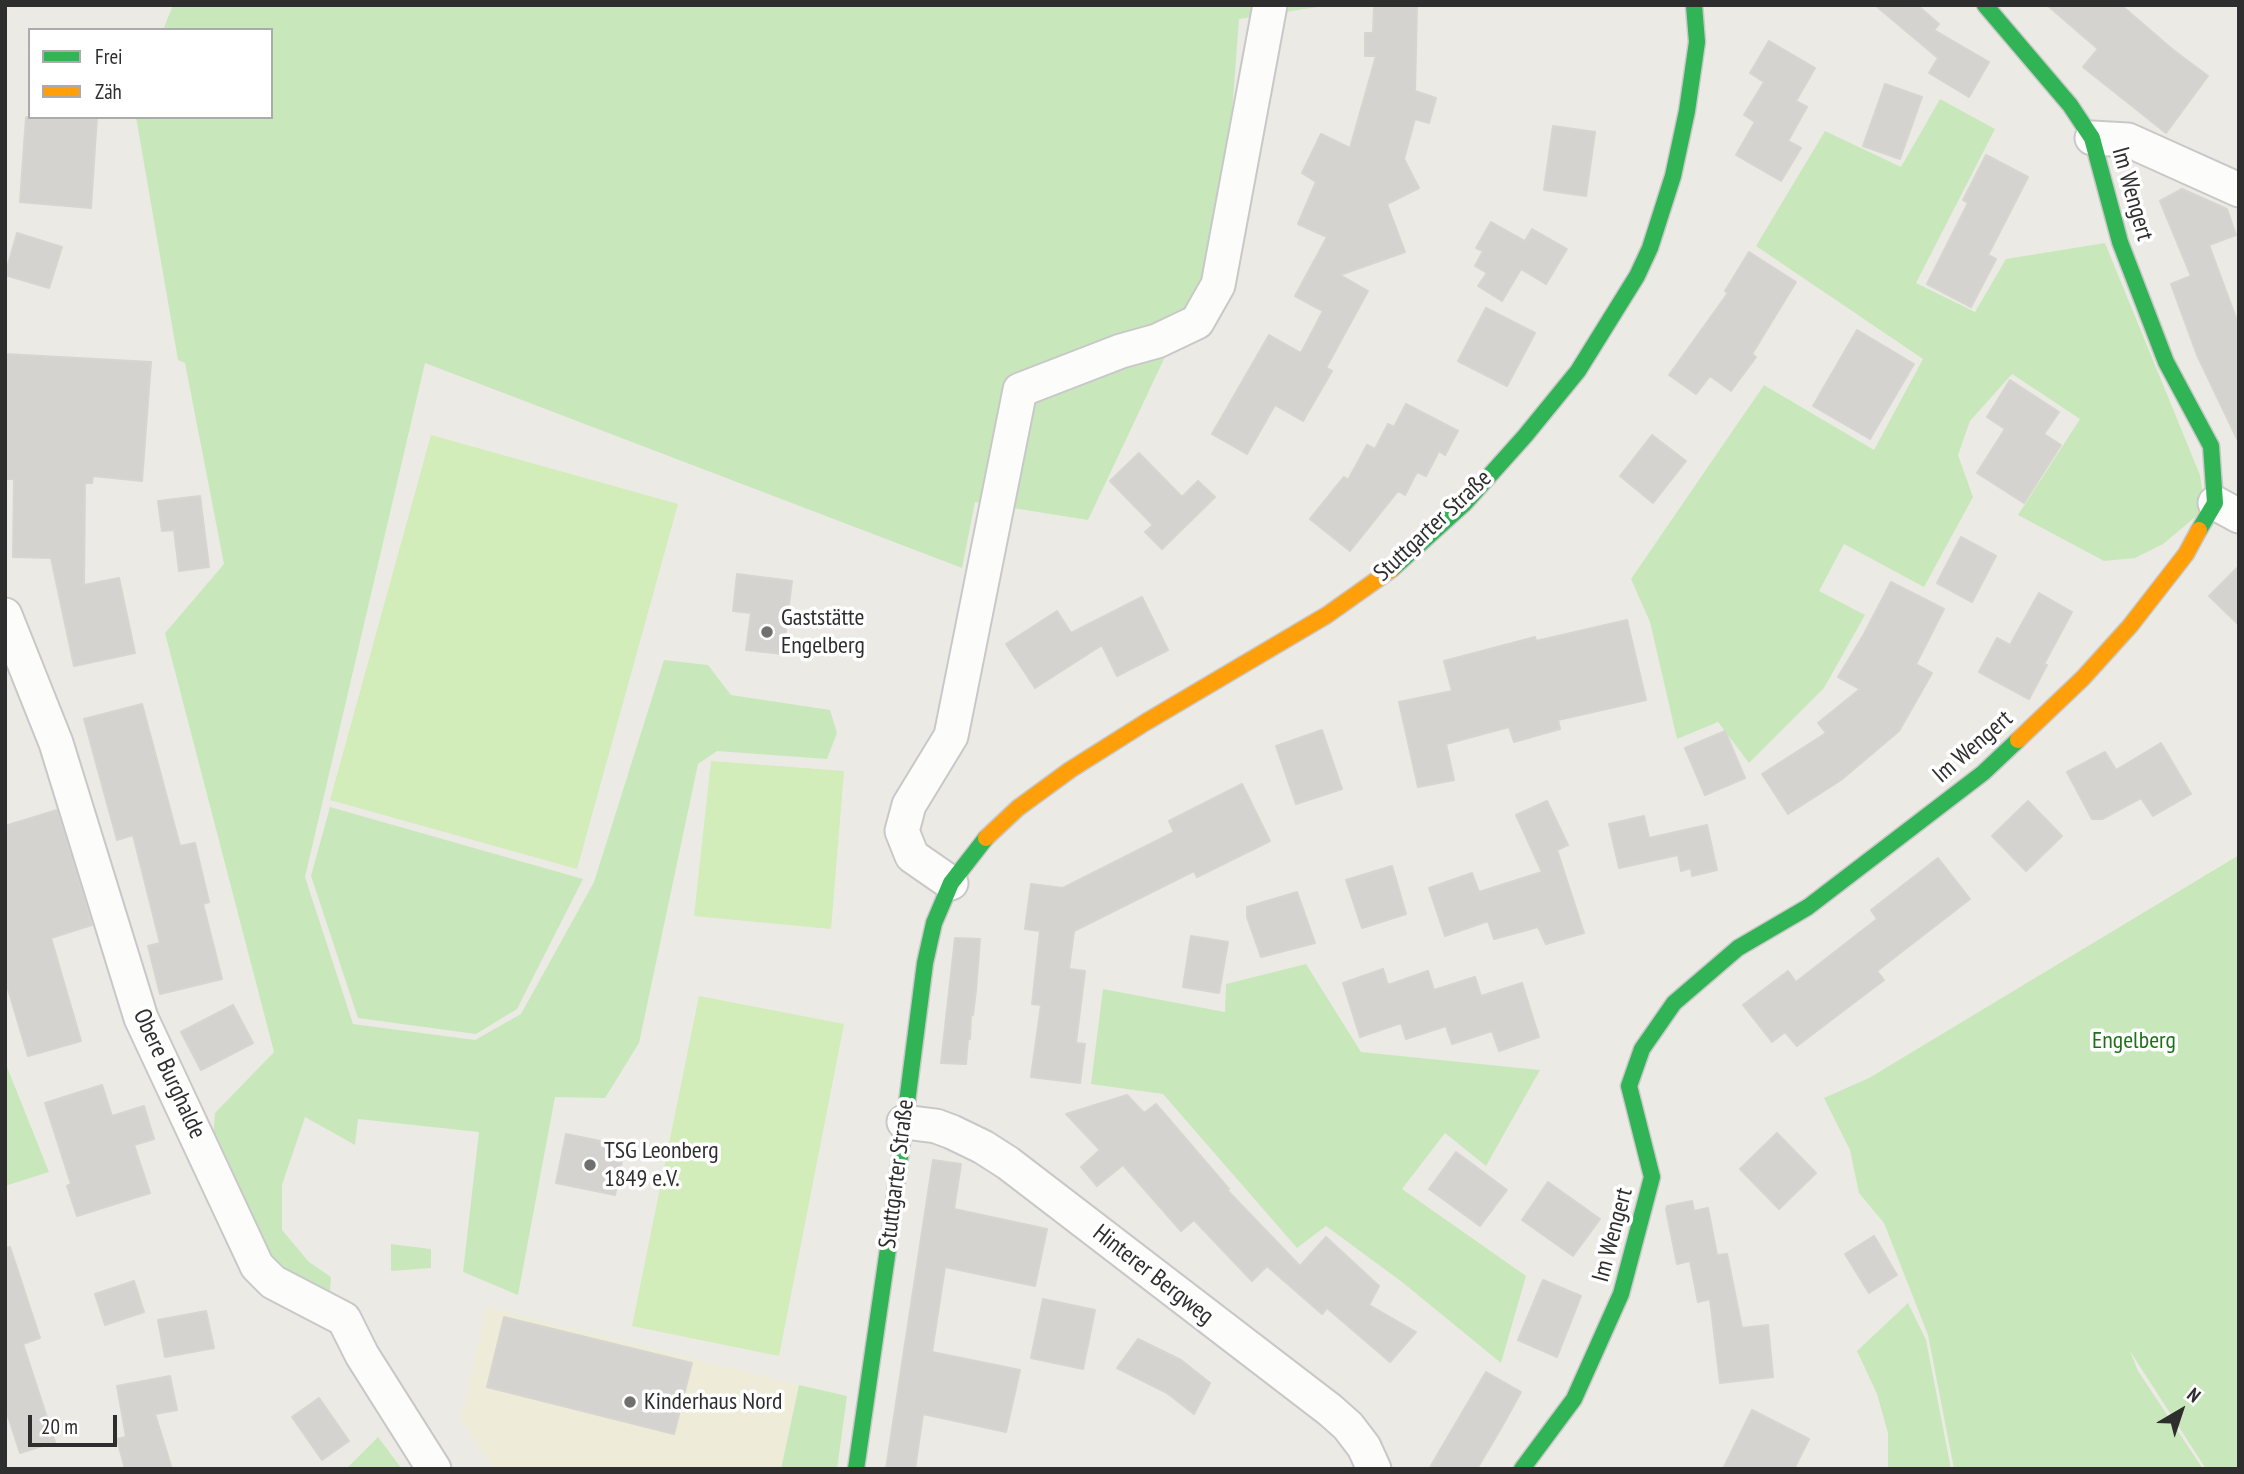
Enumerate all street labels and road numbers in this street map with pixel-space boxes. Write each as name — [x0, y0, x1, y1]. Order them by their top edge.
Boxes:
street label: Im Wengert — [2105, 144, 2159, 244]
street label: Stuttgarter Straße — [1368, 464, 1498, 588]
street label: Im Wengert — [1927, 705, 2019, 789]
street label: Obere Burghalde — [126, 1005, 212, 1143]
street label: Stuttgarter Straße — [874, 1098, 920, 1250]
street label: Im Wengert — [1587, 1185, 1639, 1285]
street label: Hinterer Bergweg — [1087, 1219, 1219, 1331]

